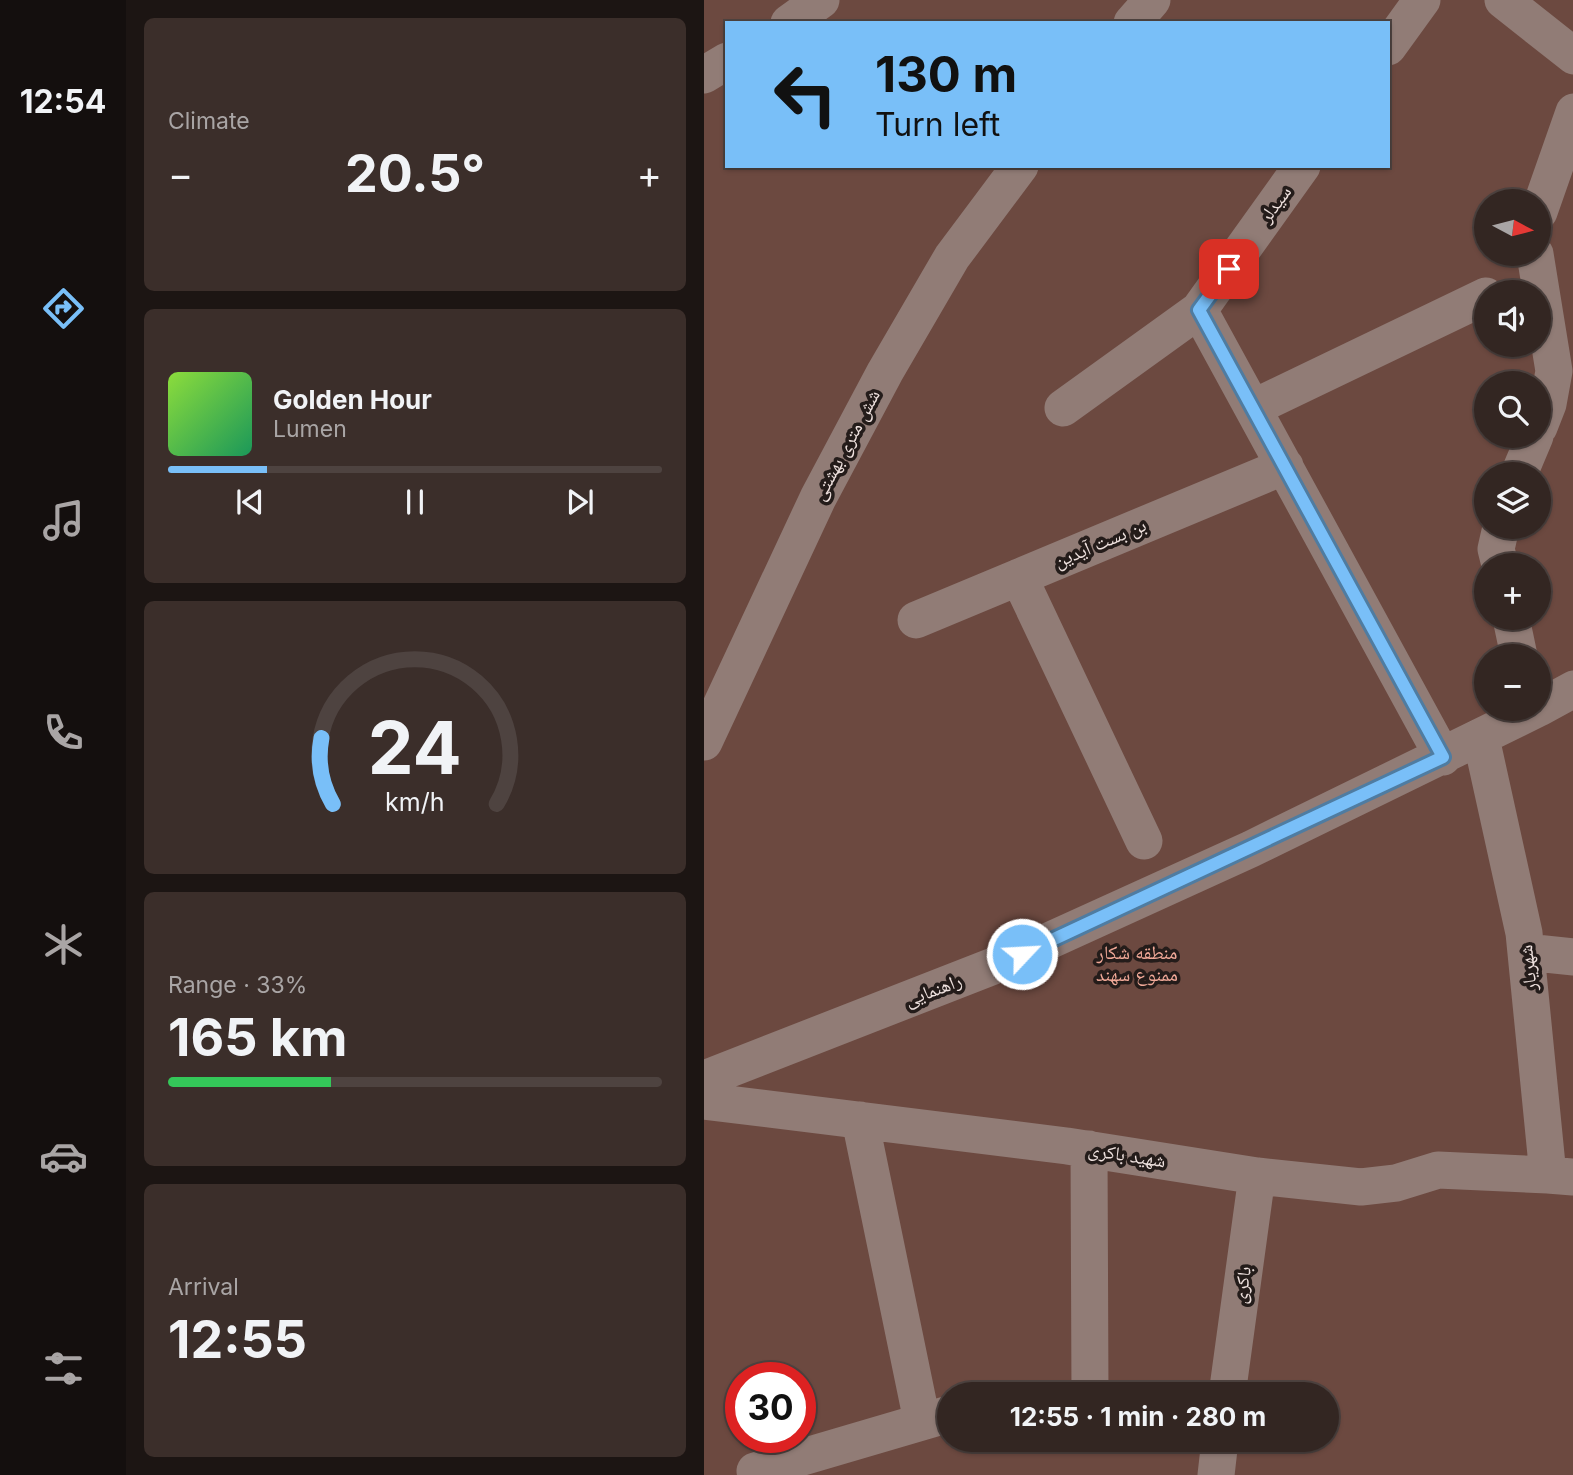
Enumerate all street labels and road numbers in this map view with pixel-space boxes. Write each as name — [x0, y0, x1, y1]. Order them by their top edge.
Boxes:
street label: سیدلر — [1253, 181, 1296, 228]
street label: شش متری بهشتی — [807, 386, 885, 504]
street label: بن بست آیدین — [1050, 513, 1150, 573]
street label: شهریار — [1514, 944, 1542, 993]
street label: راهنمایی — [901, 969, 965, 1011]
street label: شهید باکری — [1087, 1138, 1167, 1172]
street label: باکری — [1228, 1265, 1256, 1305]

